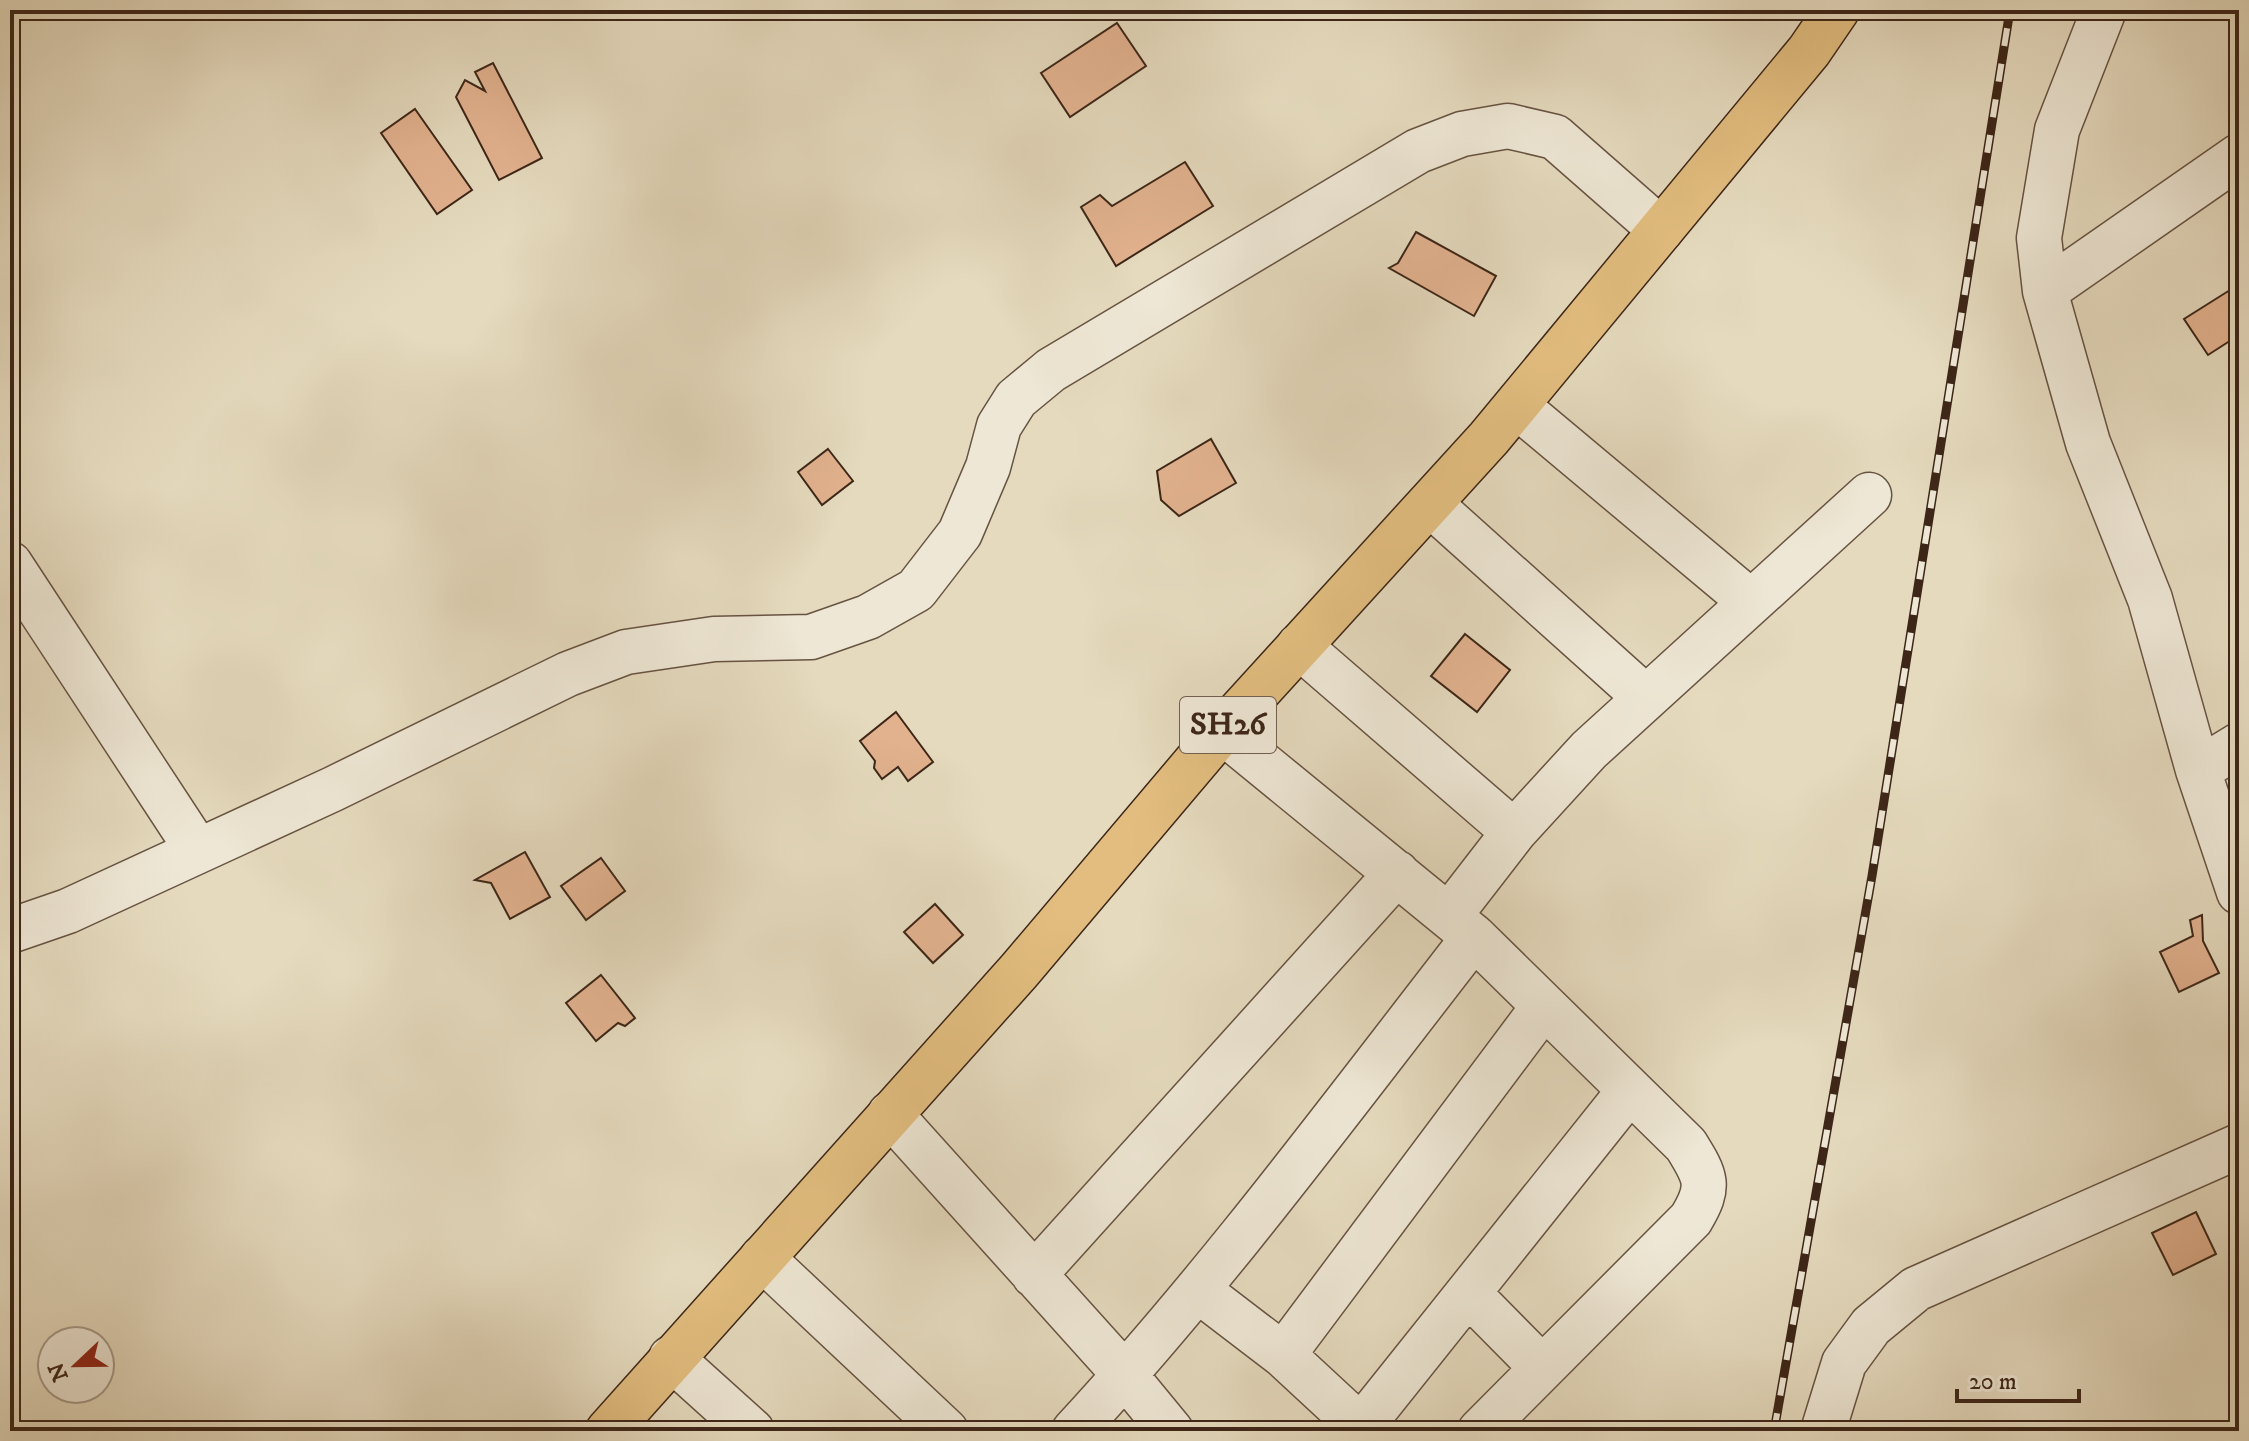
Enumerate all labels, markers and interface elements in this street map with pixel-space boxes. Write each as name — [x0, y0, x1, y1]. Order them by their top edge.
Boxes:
road number: SH26 — [1180, 697, 1276, 753]
north arrow — [36, 1325, 116, 1405]
scale bar — [1957, 1353, 2079, 1403]
text: N — [43, 1358, 75, 1385]
text: 20 m — [1969, 1367, 2017, 1397]

